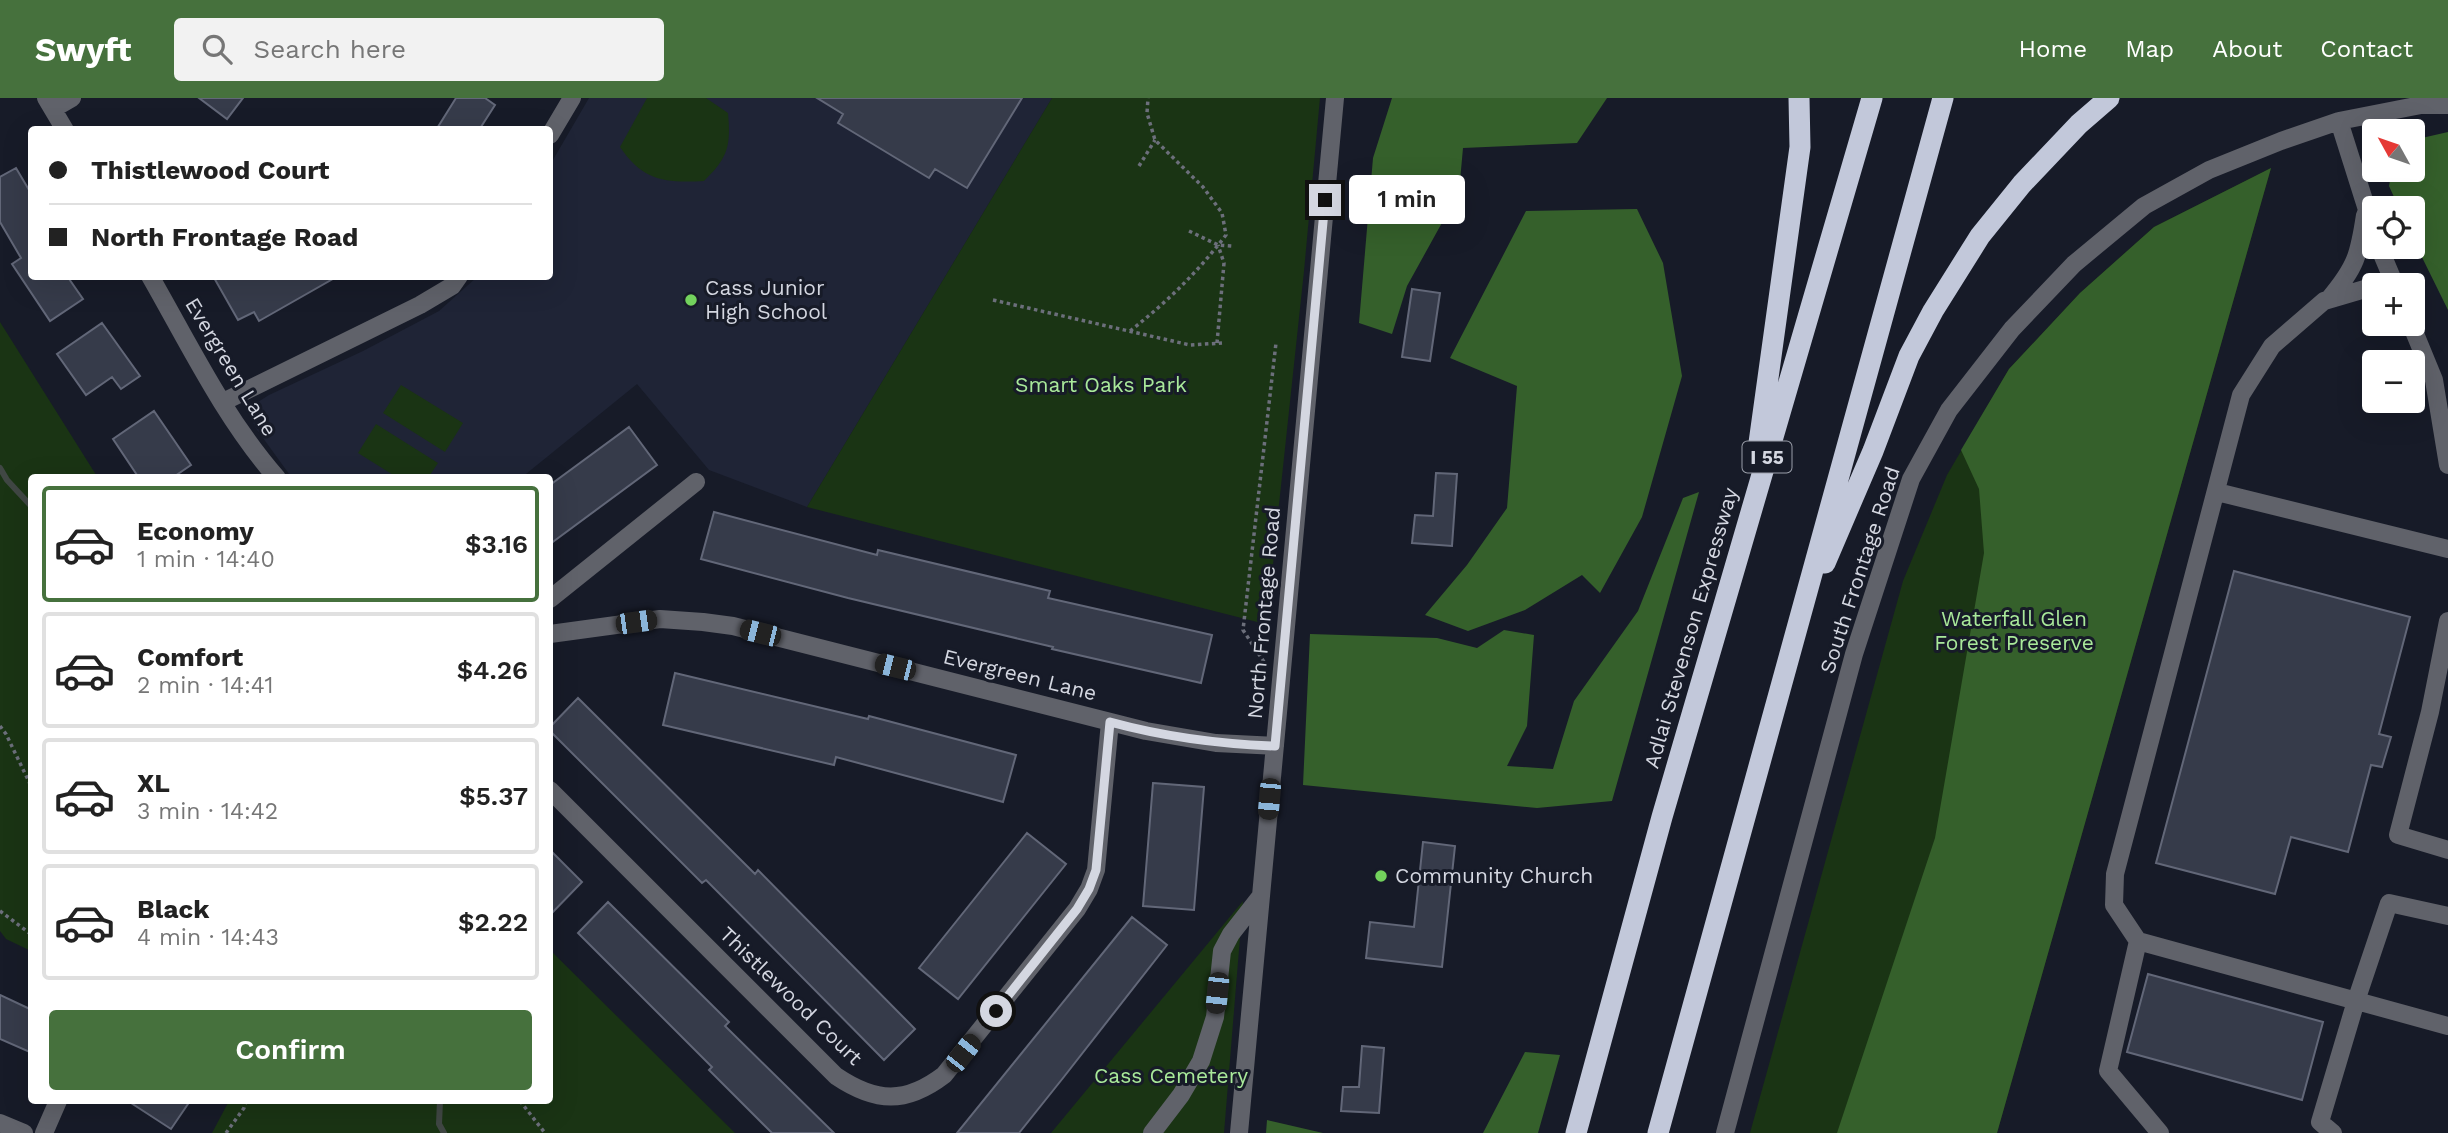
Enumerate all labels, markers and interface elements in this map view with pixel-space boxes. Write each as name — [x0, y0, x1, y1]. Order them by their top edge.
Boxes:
search box — [174, 18, 664, 81]
text: Swyft — [35, 30, 132, 69]
icon: search — [198, 30, 236, 68]
text: Search here — [254, 34, 406, 64]
text: Home — [2019, 35, 2087, 63]
text: Map — [2125, 35, 2174, 63]
text: About — [2212, 35, 2282, 63]
text: Contact — [2320, 35, 2413, 63]
north arrow — [2362, 119, 2426, 182]
map controls — [2362, 119, 2425, 413]
text: Thistlewood Court — [91, 155, 329, 185]
callout: 1 min — [1350, 176, 1465, 224]
route end — [1309, 184, 1341, 216]
text: 1 min — [1377, 186, 1437, 213]
button: locate — [2362, 196, 2425, 259]
text: North Frontage Road — [91, 222, 358, 252]
button: + — [2362, 273, 2425, 336]
place label: Cass Junior High School — [705, 275, 828, 324]
marker: Cass Junior High School — [683, 292, 699, 308]
street label: Evergreen Lane — [180, 293, 283, 441]
button: − — [2362, 350, 2425, 413]
park label: Smart Oaks Park — [1015, 372, 1187, 397]
road number: I 55 — [1742, 442, 1792, 472]
street label: South Frontage Road — [1814, 463, 1905, 676]
street label: Adlai Stevenson Expressway — [1638, 484, 1743, 771]
street label: North Frontage Road — [1242, 506, 1285, 720]
icon: car — [53, 513, 116, 576]
text: Economy — [137, 516, 254, 546]
text: $3.16 — [465, 529, 528, 559]
text: 1 min · 14:40 — [137, 546, 275, 573]
park label: Waterfall Glen Forest Preserve — [1934, 606, 2094, 655]
car — [614, 609, 659, 635]
car — [738, 618, 783, 648]
icon: car — [53, 639, 116, 702]
text: Comfort — [137, 642, 243, 672]
street label: Evergreen Lane — [941, 643, 1099, 706]
car — [873, 652, 918, 682]
text: $4.26 — [457, 655, 528, 685]
text: 2 min · 14:41 — [137, 672, 273, 699]
icon: car — [53, 765, 116, 828]
text: XL — [137, 768, 170, 798]
car — [1257, 777, 1282, 821]
text: $5.37 — [459, 781, 528, 811]
text: 3 min · 14:42 — [137, 798, 278, 825]
place label: Community Church — [1395, 863, 1593, 888]
marker: Community Church — [1373, 868, 1389, 884]
icon: car — [53, 891, 116, 954]
text: Black — [137, 894, 209, 924]
text: $2.22 — [458, 907, 528, 937]
street label: Thistlewood Court — [715, 921, 868, 1070]
text: 4 min · 14:43 — [137, 924, 279, 951]
car — [1205, 971, 1230, 1015]
route start — [980, 995, 1012, 1027]
button: Confirm — [49, 1010, 532, 1090]
car — [942, 1030, 985, 1076]
park label: Cass Cemetery — [1094, 1063, 1248, 1088]

